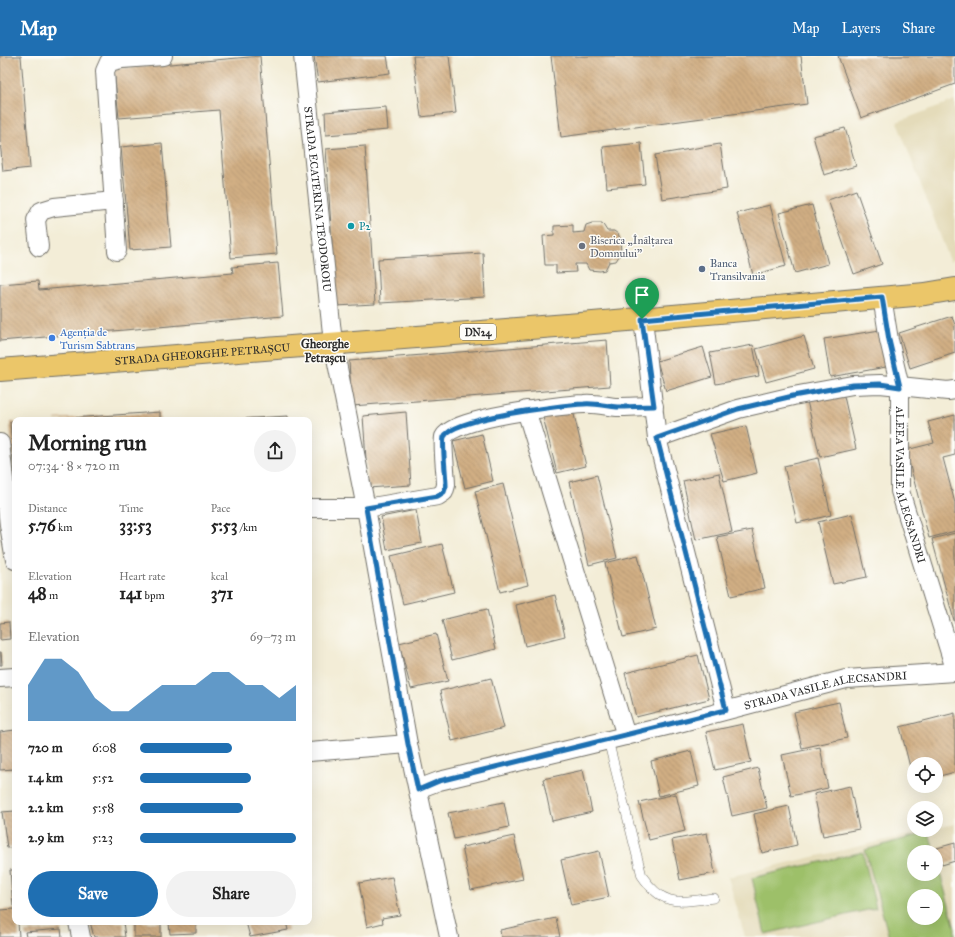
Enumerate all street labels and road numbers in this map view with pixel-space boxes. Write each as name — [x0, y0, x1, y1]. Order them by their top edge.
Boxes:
street label: STRADA ECATERINA TEODOROIU — [301, 106, 334, 293]
road number: DN24 — [460, 324, 496, 340]
street label: STRADA GHEORGHE PETRAȘCU — [114, 341, 291, 368]
street label: ALEEA VASILE ALECSANDRI — [893, 405, 928, 565]
street label: STRADA VASILE ALECSANDRI — [743, 669, 908, 713]

